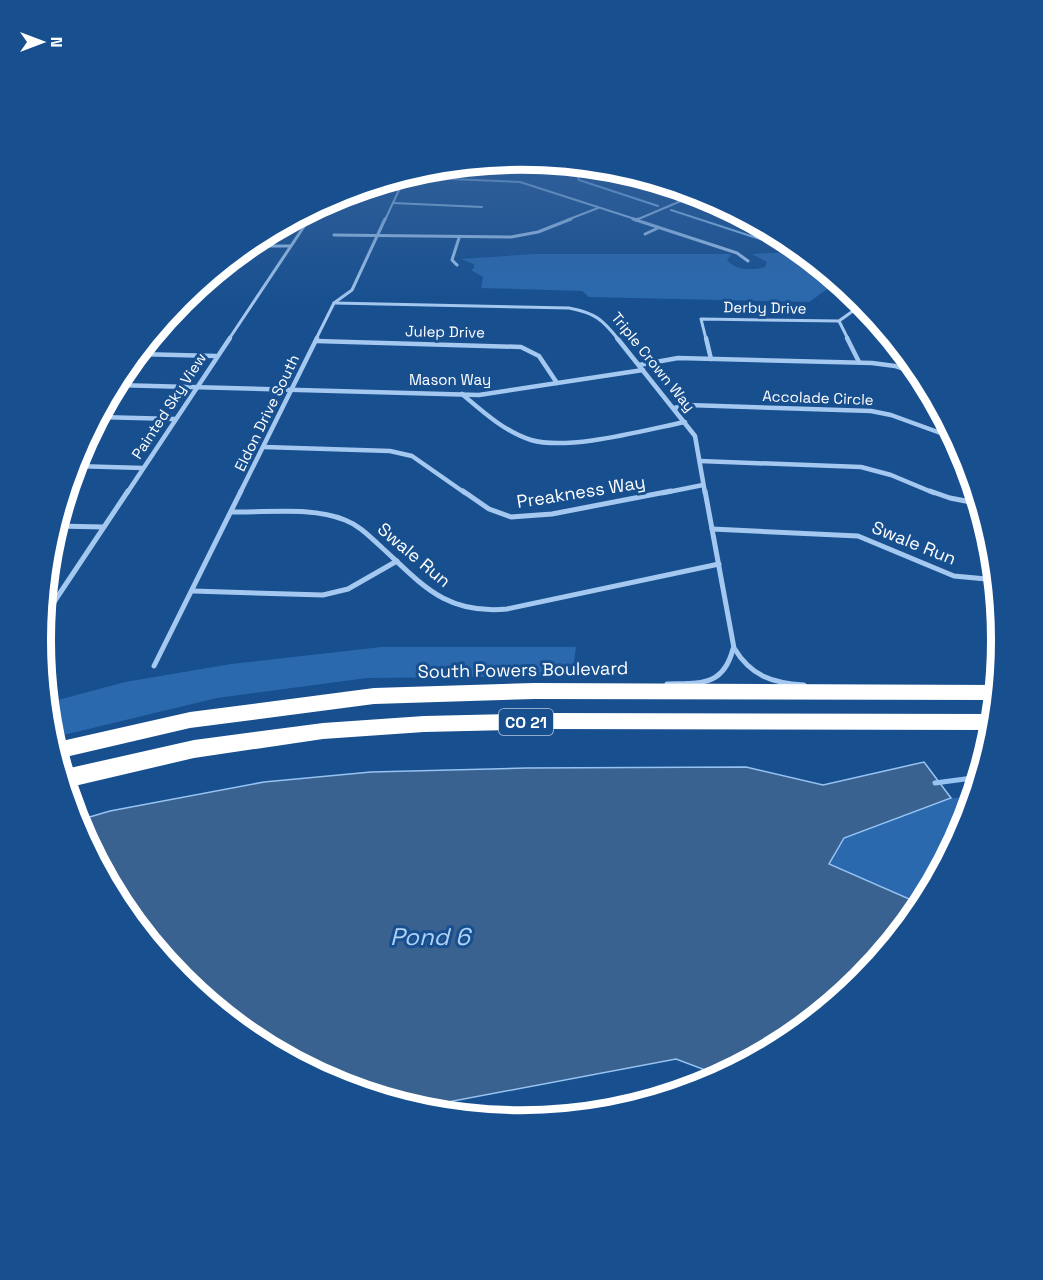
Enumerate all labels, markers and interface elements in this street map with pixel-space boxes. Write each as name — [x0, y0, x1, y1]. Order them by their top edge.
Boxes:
north arrow — [12, 12, 72, 72]
text: N — [46, 37, 67, 47]
street label: Derby Drive — [723, 297, 807, 318]
street label: Triple Crown Way — [607, 308, 699, 415]
street label: Julep Drive — [405, 321, 485, 342]
street label: Painted Sky View — [127, 349, 210, 462]
street label: Eldon Drive South — [230, 351, 303, 474]
street label: Mason Way — [409, 370, 491, 389]
street label: Accolade Circle — [762, 386, 874, 409]
street label: Preakness Way — [515, 470, 647, 513]
street label: Swale Run — [869, 515, 960, 570]
street label: Swale Run — [373, 517, 456, 592]
street label: South Powers Boulevard — [417, 656, 629, 683]
road number: CO 21 — [499, 709, 553, 735]
water label: Pond 6 — [390, 921, 472, 952]

